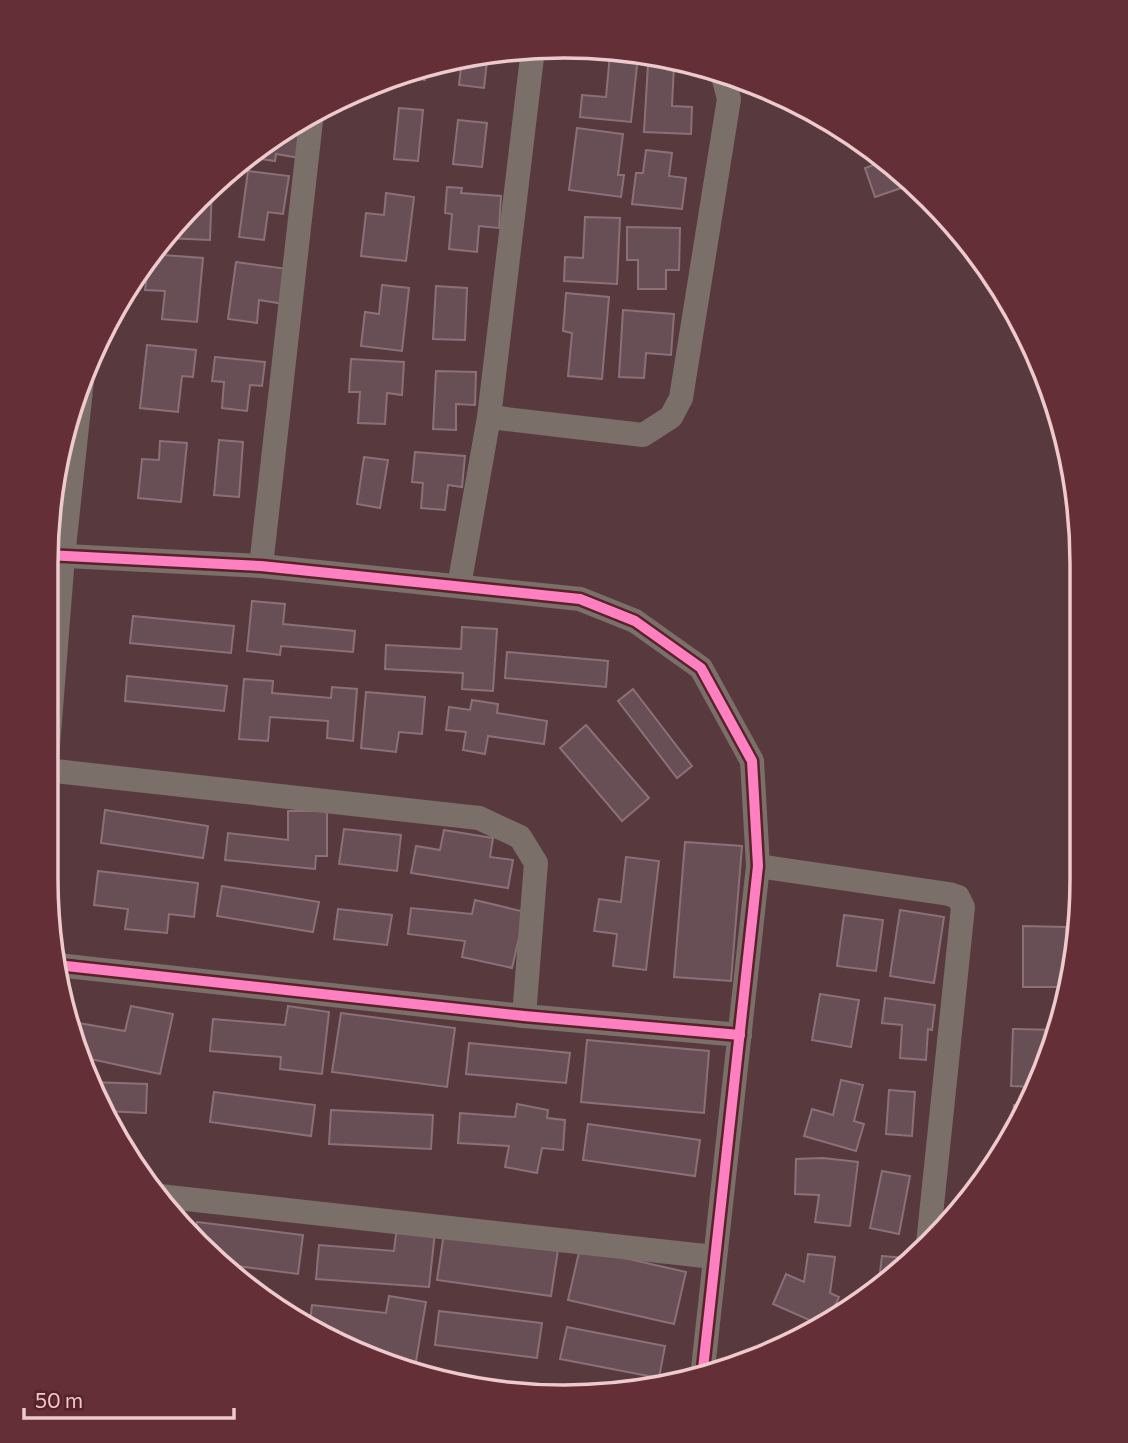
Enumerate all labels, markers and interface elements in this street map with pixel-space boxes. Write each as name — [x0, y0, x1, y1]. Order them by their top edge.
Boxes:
scale bar — [24, 1376, 234, 1420]
text: 50 m — [35, 1387, 83, 1412]

